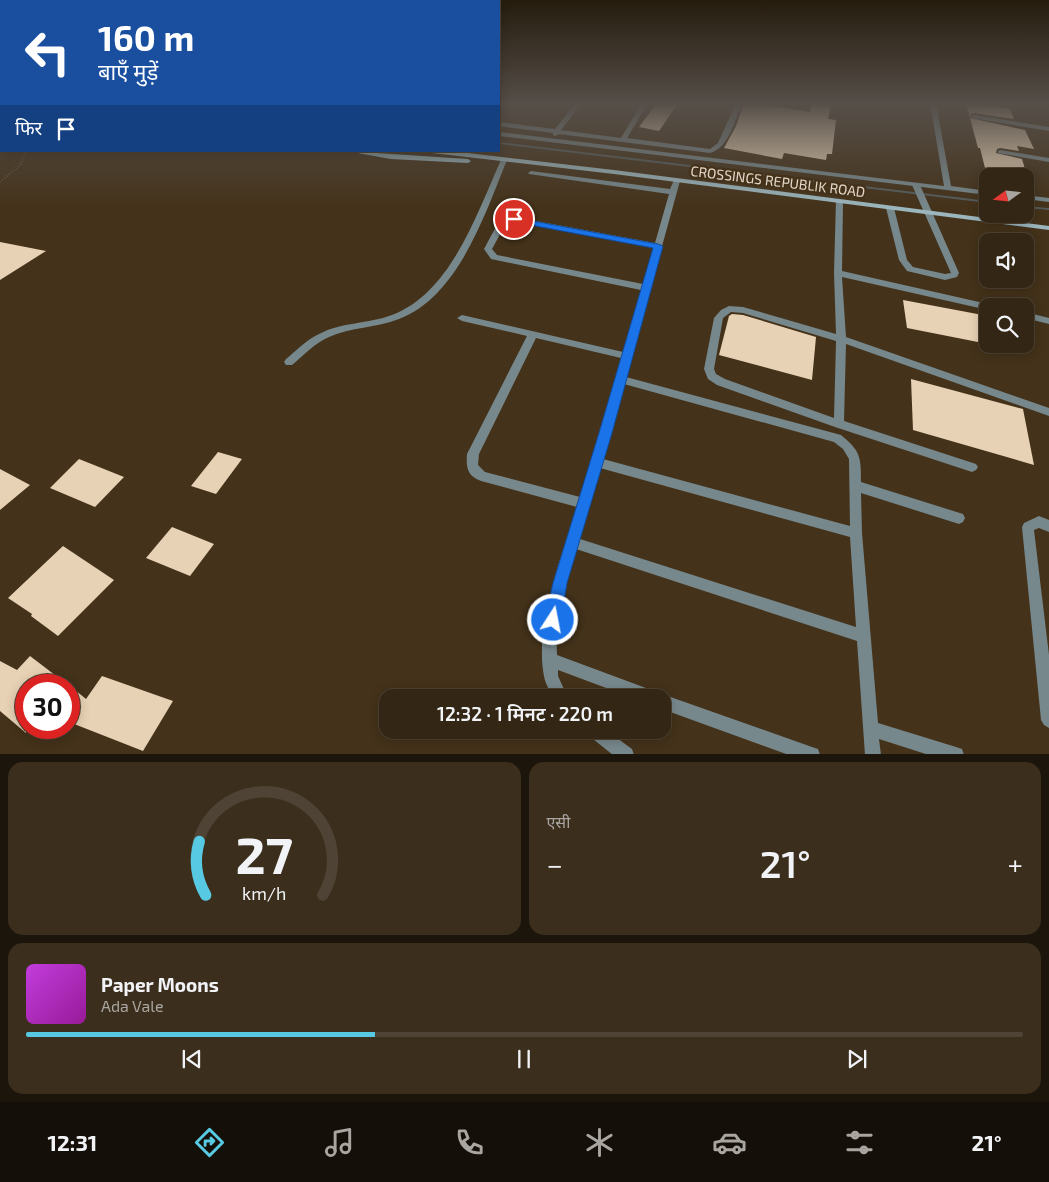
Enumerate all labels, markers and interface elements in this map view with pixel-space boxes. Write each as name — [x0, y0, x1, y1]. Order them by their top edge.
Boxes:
text: 160 m — [98, 16, 194, 58]
icon: left — [15, 20, 80, 85]
text: बाएँ मुड़ें — [98, 58, 158, 84]
icon: arrive — [52, 115, 80, 143]
text: फिर — [15, 116, 42, 139]
street label: CROSSINGS REPUBLIK ROAD — [690, 162, 866, 200]
north arrow — [979, 168, 1034, 222]
map controls — [979, 168, 1034, 353]
pin — [493, 198, 535, 240]
icon: arrive — [500, 205, 528, 233]
button: sound — [979, 233, 1034, 288]
button: search — [979, 298, 1034, 353]
position arrow — [526, 593, 578, 645]
speed limit sign: 30 — [15, 674, 80, 739]
text: 12:32 · 1 मिनट · 220 m — [437, 702, 613, 725]
text: एसी — [547, 812, 570, 831]
text: 27 — [235, 822, 293, 884]
text: 21° — [760, 840, 811, 886]
text: − — [547, 847, 563, 881]
text: + — [1008, 847, 1023, 881]
text: km/h — [242, 882, 286, 904]
text: Paper Moons — [101, 973, 219, 996]
text: Ada Vale — [101, 996, 164, 1015]
icon: previous — [178, 1045, 206, 1073]
icon: pause — [510, 1045, 538, 1073]
icon: next — [843, 1045, 871, 1073]
icon: directions — [192, 1125, 227, 1160]
icon: music — [322, 1125, 357, 1160]
icon: phone — [452, 1125, 487, 1160]
icon: climate — [582, 1125, 617, 1160]
icon: car — [712, 1125, 747, 1160]
icon: filters — [842, 1125, 877, 1160]
text: 12:31 — [47, 1129, 97, 1155]
text: 21° — [972, 1129, 1001, 1155]

